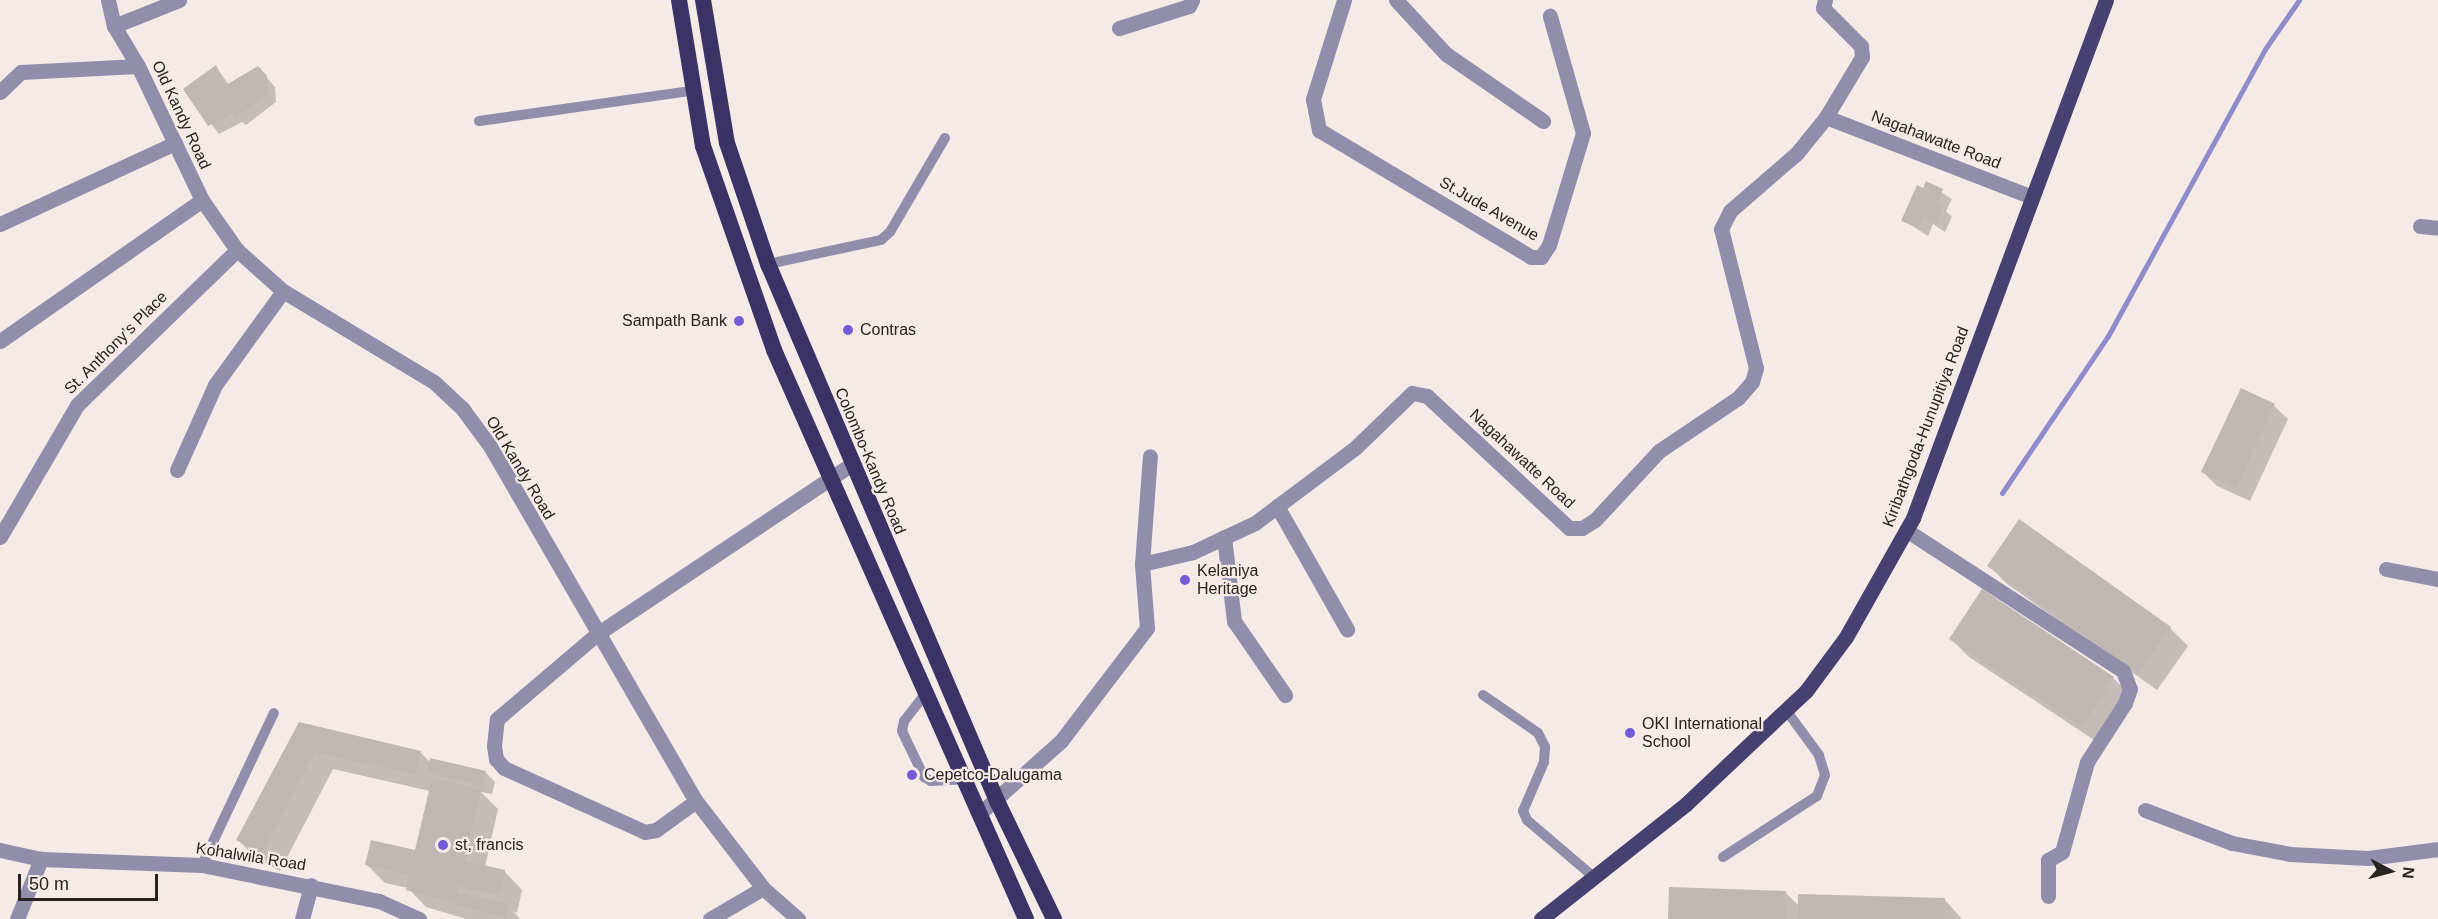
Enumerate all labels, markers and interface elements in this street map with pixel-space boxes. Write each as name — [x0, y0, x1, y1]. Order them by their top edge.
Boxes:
street label: Old Kandy Road — [147, 58, 215, 172]
street label: Nagahawatte Road — [1869, 106, 2003, 174]
street label: St.Jude Avenue — [1435, 173, 1543, 245]
street label: St. Anthony’s Place — [60, 287, 172, 399]
place label: Sampath Bank — [622, 311, 727, 331]
marker: Sampath Bank — [732, 314, 746, 328]
place label: Contras — [860, 320, 916, 340]
marker: Contras — [841, 323, 855, 337]
street label: Kiribathgoda-Hunupitiya Road — [1879, 324, 1973, 530]
street label: Colombo-Kandy Road — [830, 385, 910, 537]
street label: Nagahawatte Road — [1465, 405, 1579, 513]
street label: Old Kandy Road — [482, 413, 558, 523]
place label: Kelaniya Heritage — [1197, 561, 1258, 599]
marker: Kelaniya Heritage — [1178, 573, 1192, 587]
place label: OKI International School — [1642, 714, 1762, 752]
marker: OKI International School — [1623, 726, 1637, 740]
place label: Cepetco-Dalugama — [924, 765, 1062, 785]
marker: Cepetco-Dalugama — [905, 768, 919, 782]
place label: st, francis — [455, 835, 523, 855]
marker: st, francis — [436, 838, 450, 852]
street label: Kohalwila Road — [195, 839, 307, 875]
north arrow — [2360, 841, 2420, 901]
scale bar — [21, 862, 160, 900]
text: N — [2399, 866, 2417, 880]
text: 50 m — [29, 874, 69, 894]

